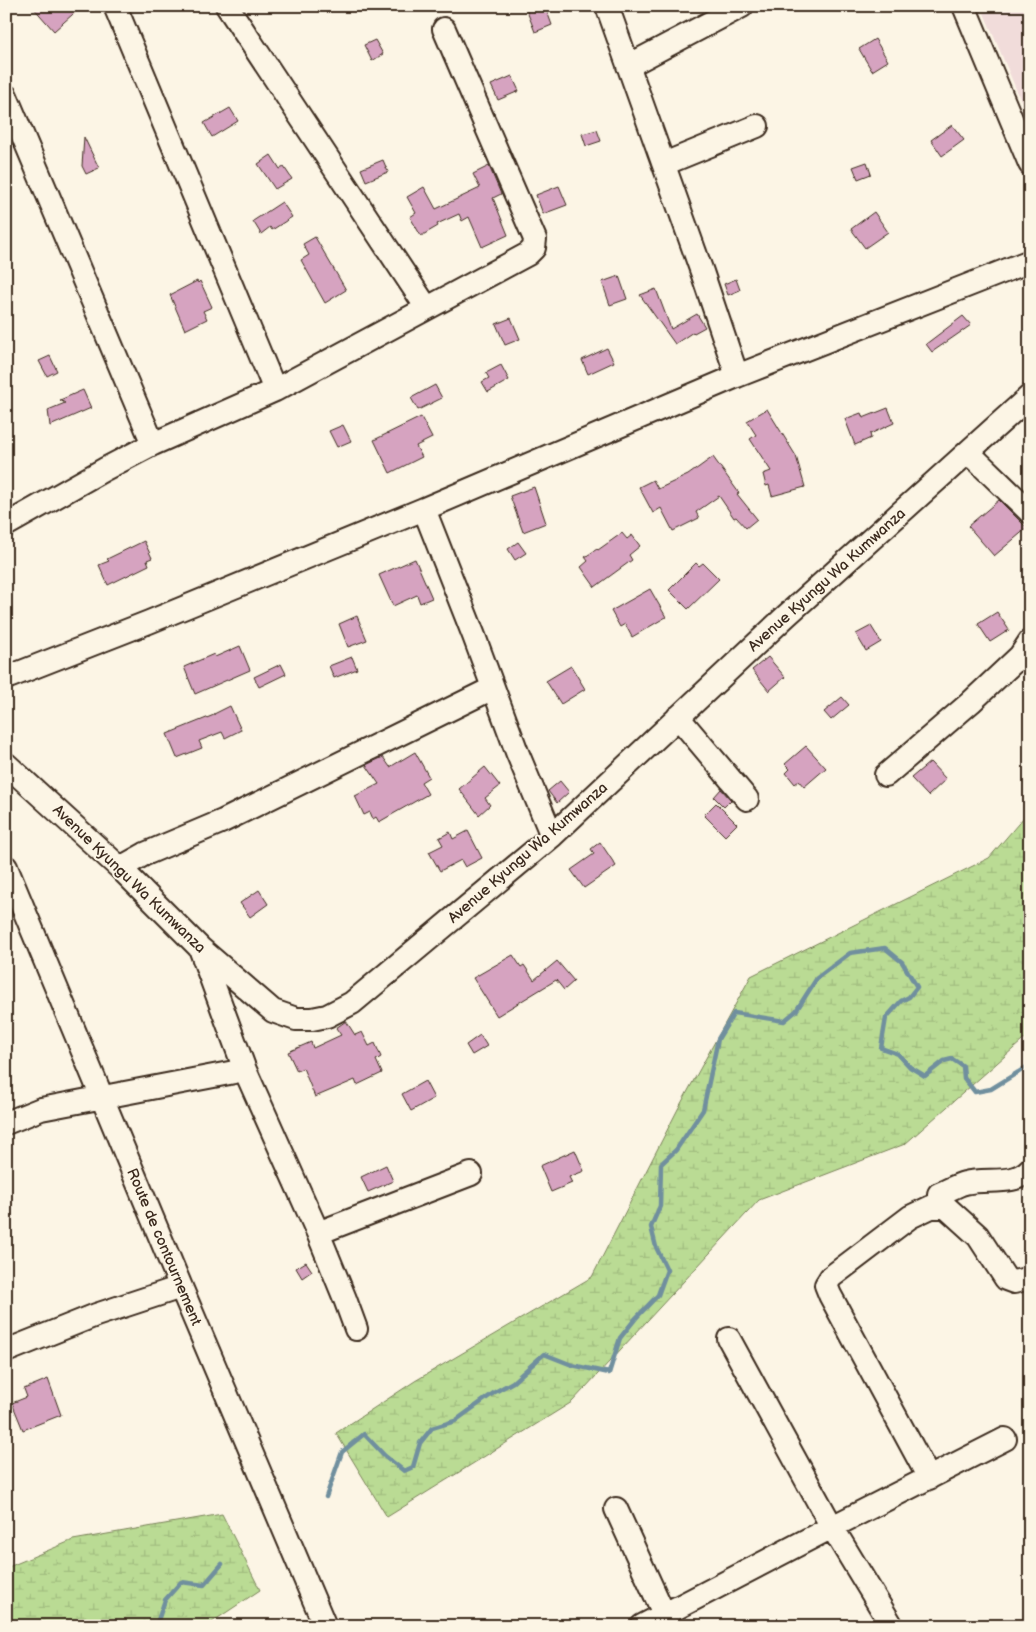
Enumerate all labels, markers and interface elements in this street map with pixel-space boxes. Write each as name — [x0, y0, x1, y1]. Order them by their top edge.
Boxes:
street label: Avenue Kyungu Wa Kumwanza — [744, 504, 910, 656]
street label: Avenue Kyungu Wa Kumwanza — [444, 778, 612, 928]
street label: Avenue Kyungu Wa Kumwanza — [48, 801, 210, 957]
street label: Route de contournement — [122, 1165, 206, 1329]

